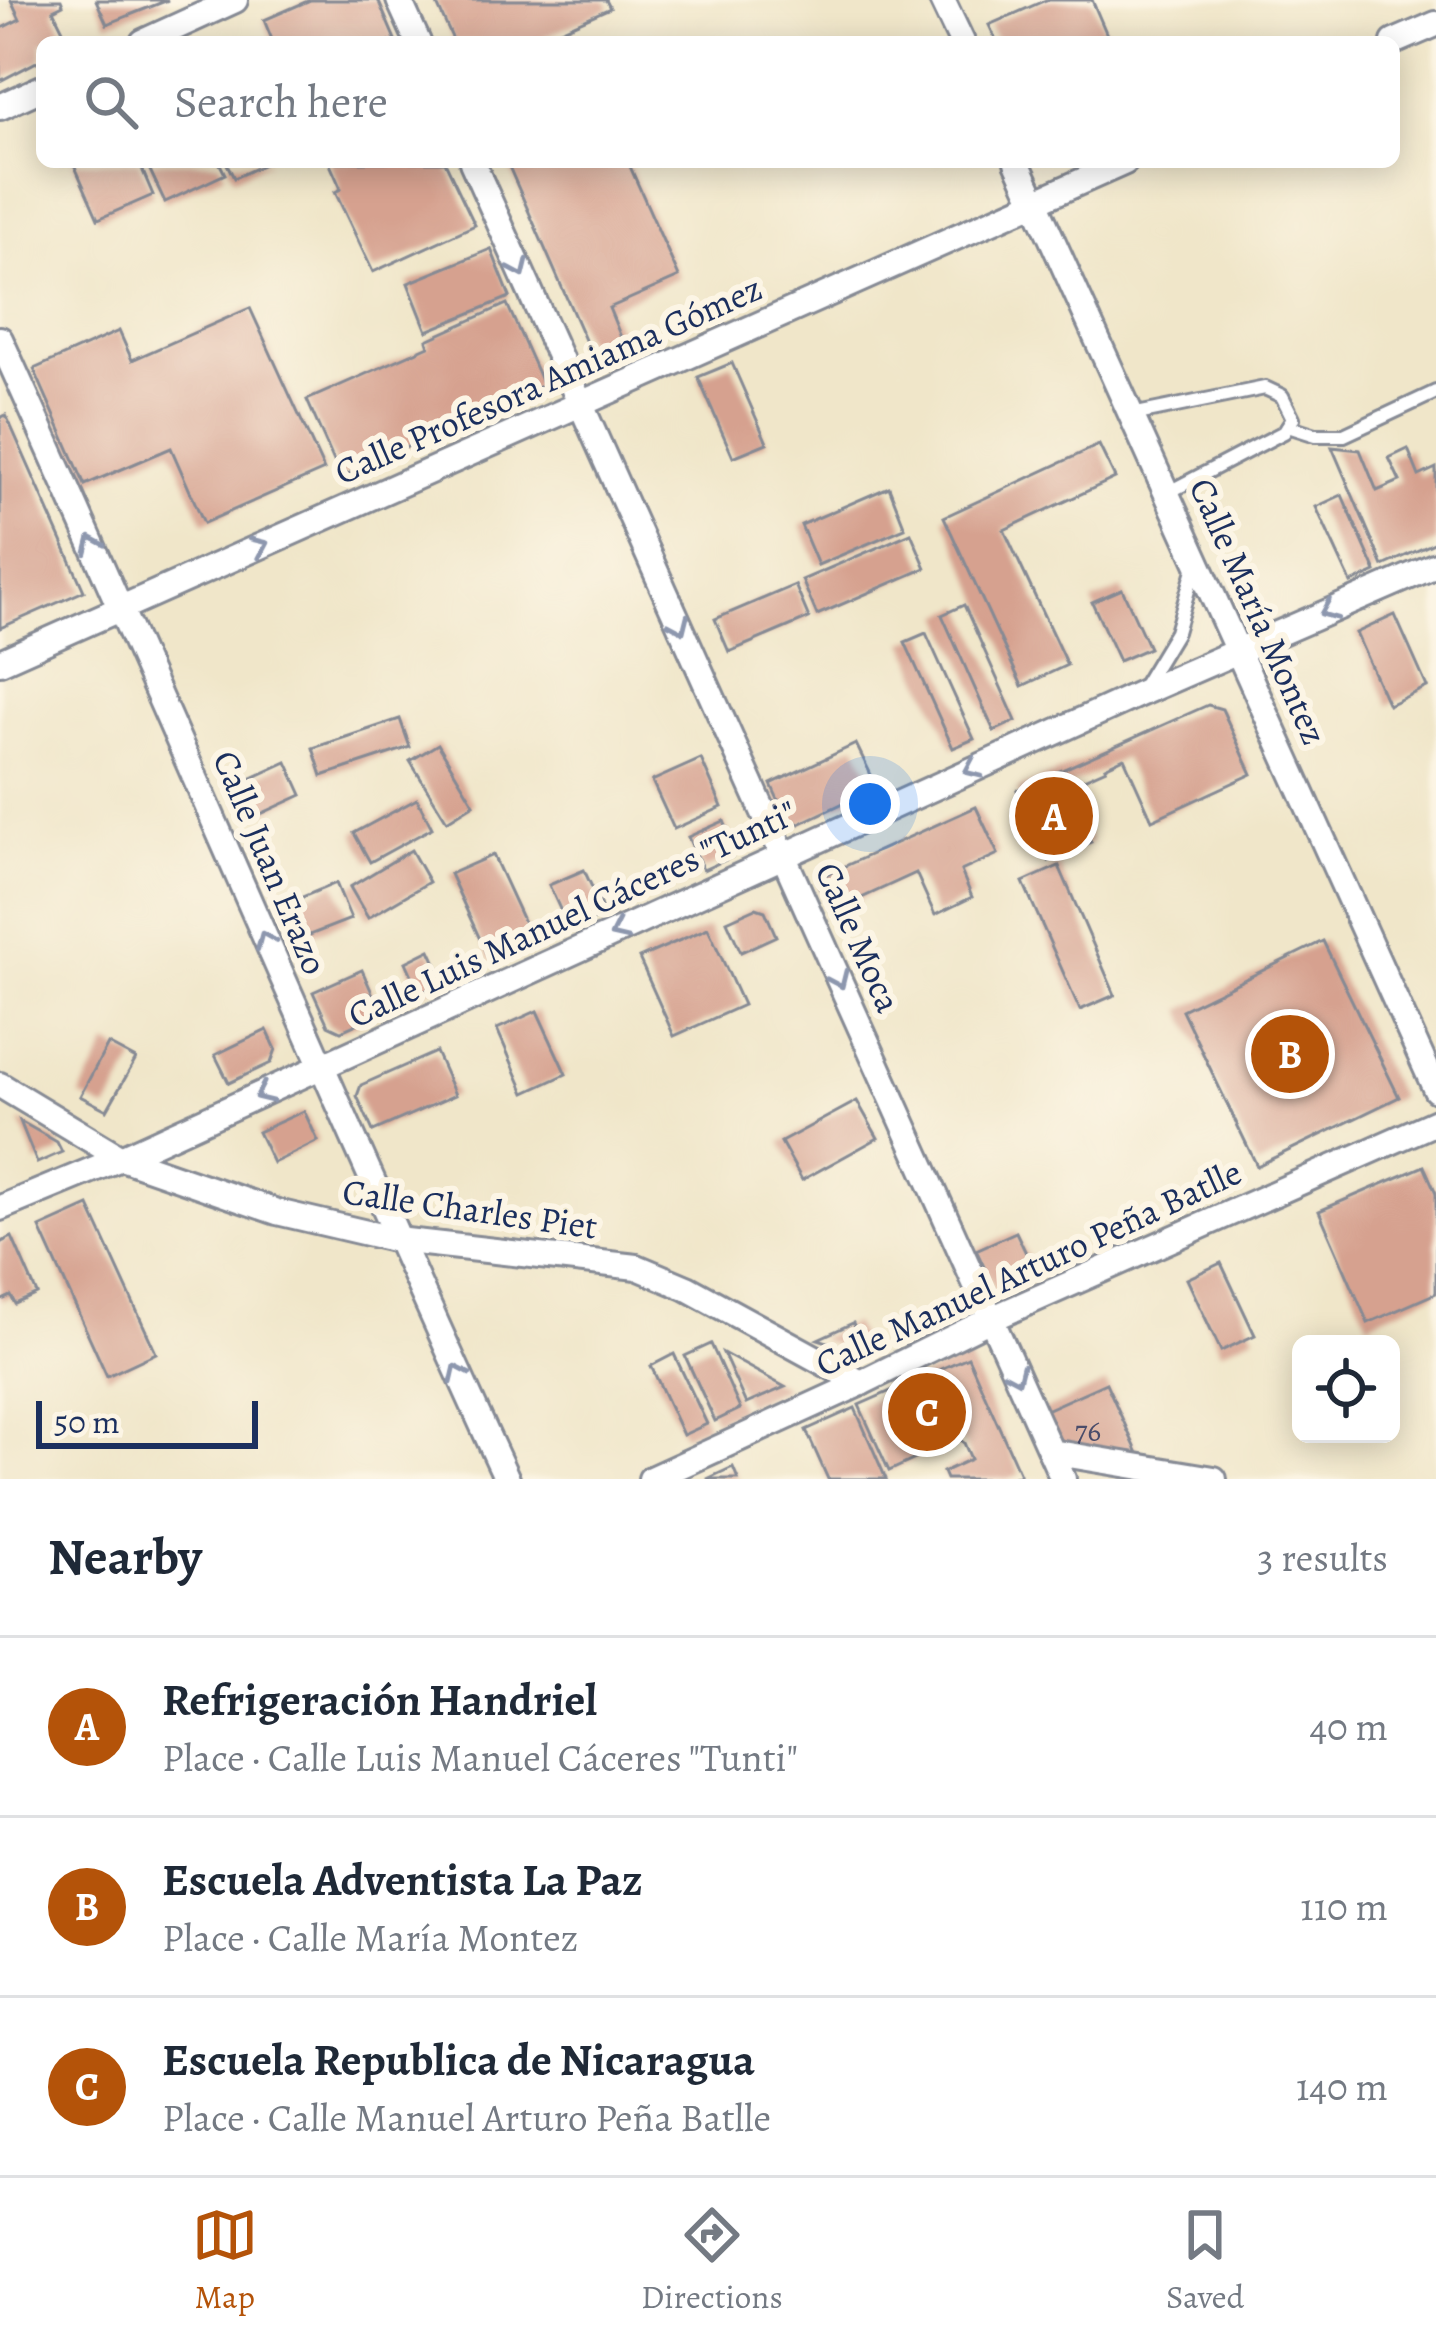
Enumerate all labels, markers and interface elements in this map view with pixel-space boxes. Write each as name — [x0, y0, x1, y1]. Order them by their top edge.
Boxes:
search box — [36, 36, 1400, 168]
icon: search — [78, 69, 144, 135]
text: Search here — [174, 71, 388, 133]
one-way arrow — [505, 257, 529, 278]
street label: Calle Profesora Amiama Gómez — [327, 263, 770, 496]
street label: Calle María Montez — [1178, 470, 1339, 752]
one-way arrow — [84, 535, 107, 556]
one-way arrow — [248, 537, 269, 561]
one-way arrow — [1319, 596, 1341, 620]
one-way arrow — [665, 612, 689, 634]
street label: Calle Juan Erazo — [201, 743, 340, 982]
one-way arrow — [963, 755, 984, 779]
pin: A — [1015, 771, 1093, 861]
your location — [840, 774, 900, 834]
street label: Calle Luis Manuel Cáceres "Tunti" — [340, 788, 804, 1039]
street label: Calle Moca — [804, 854, 913, 1020]
one-way arrow — [608, 917, 630, 941]
one-way arrow — [256, 930, 280, 952]
one-way arrow — [825, 968, 848, 990]
pin: B — [1251, 1009, 1329, 1099]
one-way arrow — [254, 1080, 275, 1104]
street label: Calle Manuel Arturo Peña Batlle — [807, 1147, 1249, 1388]
street label: Calle Charles Piet — [339, 1166, 601, 1251]
map controls — [1292, 1335, 1400, 1443]
button: locate — [1292, 1335, 1400, 1443]
one-way arrow — [1001, 1362, 1025, 1384]
one-way arrow — [449, 1364, 472, 1385]
pin: C — [888, 1367, 966, 1457]
scale bar — [36, 1395, 258, 1448]
text: 50 m — [54, 1399, 120, 1444]
house number: 76 — [1075, 1411, 1101, 1451]
text: Nearby — [48, 1522, 202, 1592]
text: 3 results — [1257, 1531, 1388, 1584]
text: Refrigeración Handriel — [162, 1669, 597, 1731]
text: A — [75, 1700, 99, 1753]
text: 40 m — [1309, 1700, 1388, 1753]
text: Place · Calle Luis Manuel Cáceres "Tunti" — [162, 1731, 798, 1784]
text: Escuela Adventista La Paz — [162, 1849, 643, 1911]
text: B — [75, 1880, 99, 1933]
text: 110 m — [1300, 1880, 1388, 1933]
text: Place · Calle María Montez — [162, 1911, 579, 1964]
text: Escuela Republica de Nicaragua — [162, 2029, 755, 2091]
text: C — [75, 2060, 99, 2113]
text: 140 m — [1296, 2060, 1388, 2113]
text: Place · Calle Manuel Arturo Peña Batlle — [162, 2091, 771, 2144]
tab: Map — [192, 2202, 258, 2319]
tab: Directions — [641, 2202, 783, 2319]
tab: Saved — [1166, 2202, 1244, 2319]

